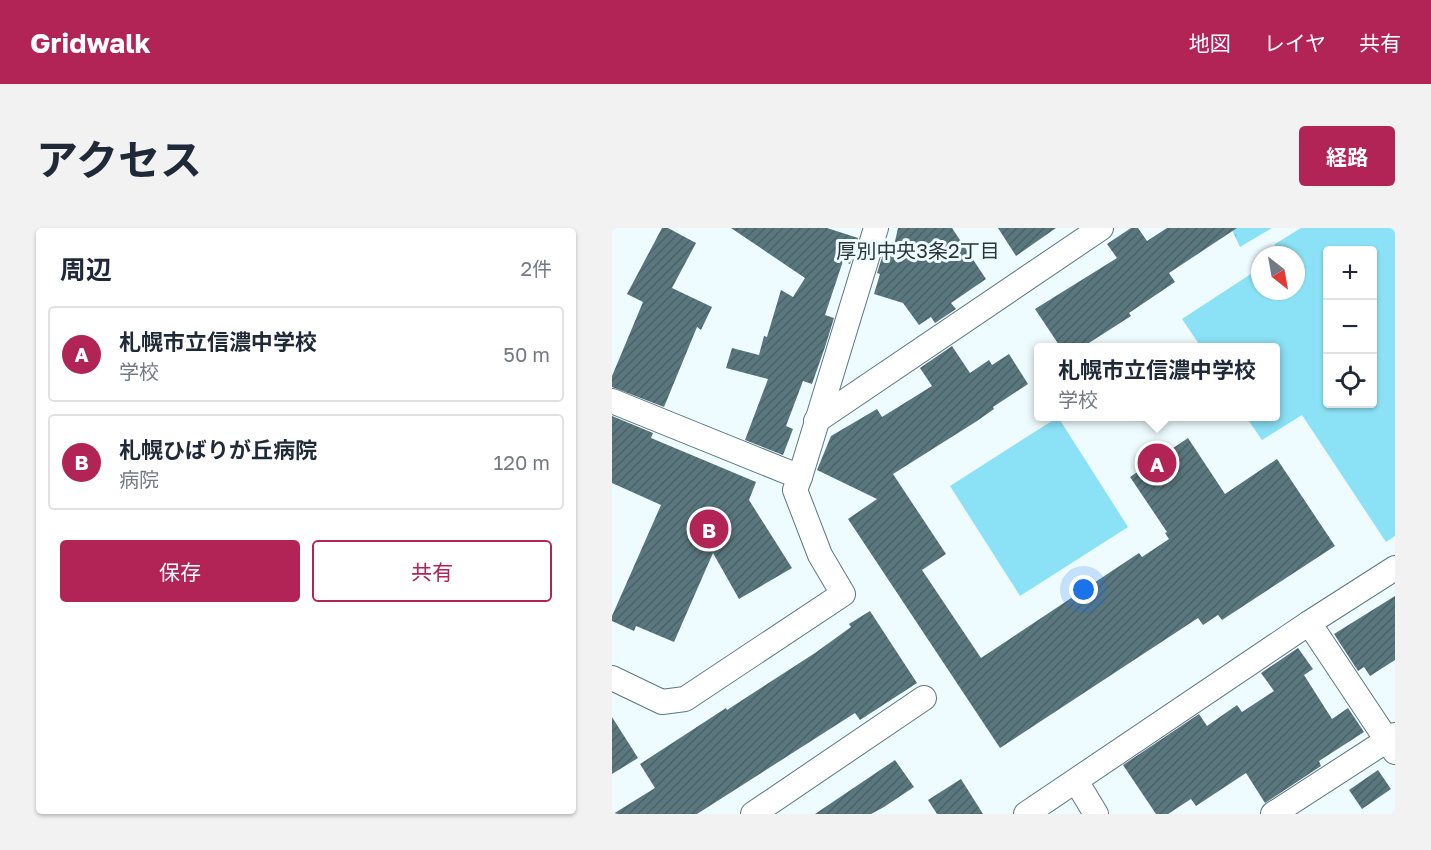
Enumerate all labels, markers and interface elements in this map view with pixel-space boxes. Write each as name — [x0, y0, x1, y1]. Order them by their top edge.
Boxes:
text: Gridwalk — [30, 26, 151, 59]
text: 地図 — [1189, 30, 1231, 56]
text: レイヤ — [1264, 30, 1326, 56]
text: 共有 — [1359, 30, 1401, 56]
button: 経路 — [1299, 126, 1395, 186]
text: アクセス — [36, 134, 202, 184]
district label: 厚別中央3条2丁目 — [836, 238, 1000, 262]
north arrow — [1251, 246, 1305, 300]
map controls — [1323, 246, 1377, 408]
button: + — [1323, 246, 1377, 300]
text: 周辺 — [60, 254, 112, 285]
text: 2件 — [520, 256, 552, 280]
button: − — [1323, 300, 1377, 354]
text: 札幌市立信濃中学校 — [119, 328, 317, 355]
text: A — [74, 342, 89, 366]
text: 50 m — [503, 342, 550, 366]
popup — [1034, 343, 1280, 421]
button: locate — [1323, 354, 1377, 408]
text: 札幌市立信濃中学校 — [1058, 356, 1256, 383]
text: 学校 — [119, 359, 159, 383]
text: 学校 — [1058, 387, 1098, 411]
text: 札幌ひばりが丘病院 — [119, 436, 317, 463]
pin: A — [1138, 440, 1176, 486]
text: B — [74, 450, 89, 474]
text: 120 m — [494, 450, 550, 474]
text: 病院 — [119, 467, 159, 491]
pin: B — [690, 506, 728, 552]
button: 保存 — [60, 540, 300, 602]
button: 共有 — [312, 540, 552, 602]
your location — [1069, 575, 1098, 604]

